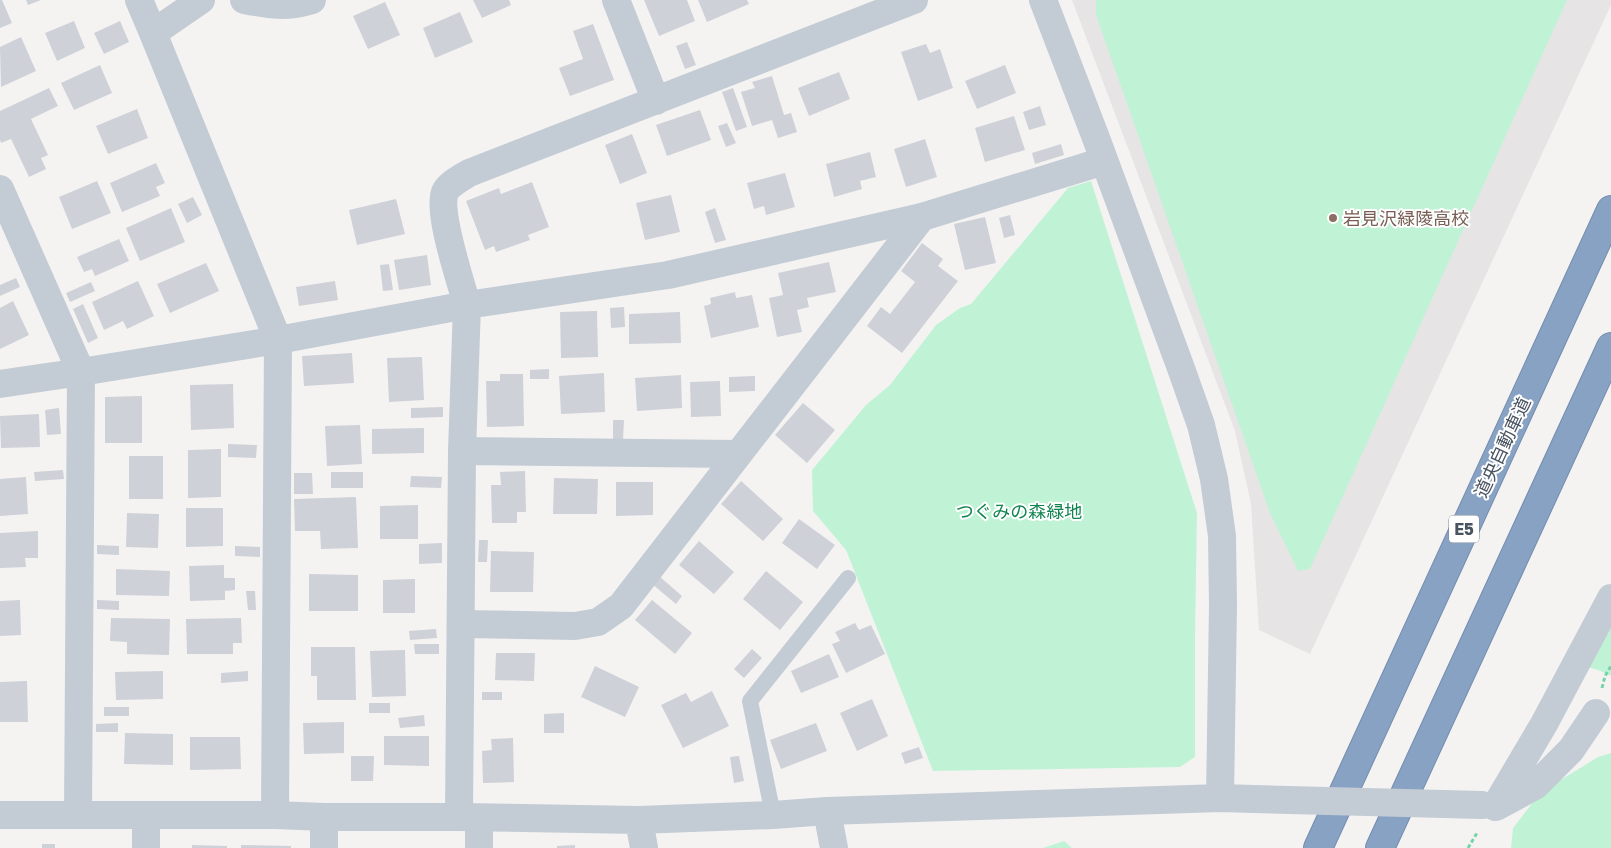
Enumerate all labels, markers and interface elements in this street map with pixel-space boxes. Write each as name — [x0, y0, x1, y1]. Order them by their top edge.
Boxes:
place label: 岩見沢緑陵高校 — [1343, 207, 1469, 229]
marker: 岩見沢緑陵高校 — [1327, 212, 1339, 224]
street label: 道央自動車道 — [1469, 393, 1535, 501]
park label: つぐみの森緑地 — [956, 500, 1082, 522]
road number: E5 — [1449, 516, 1479, 542]

